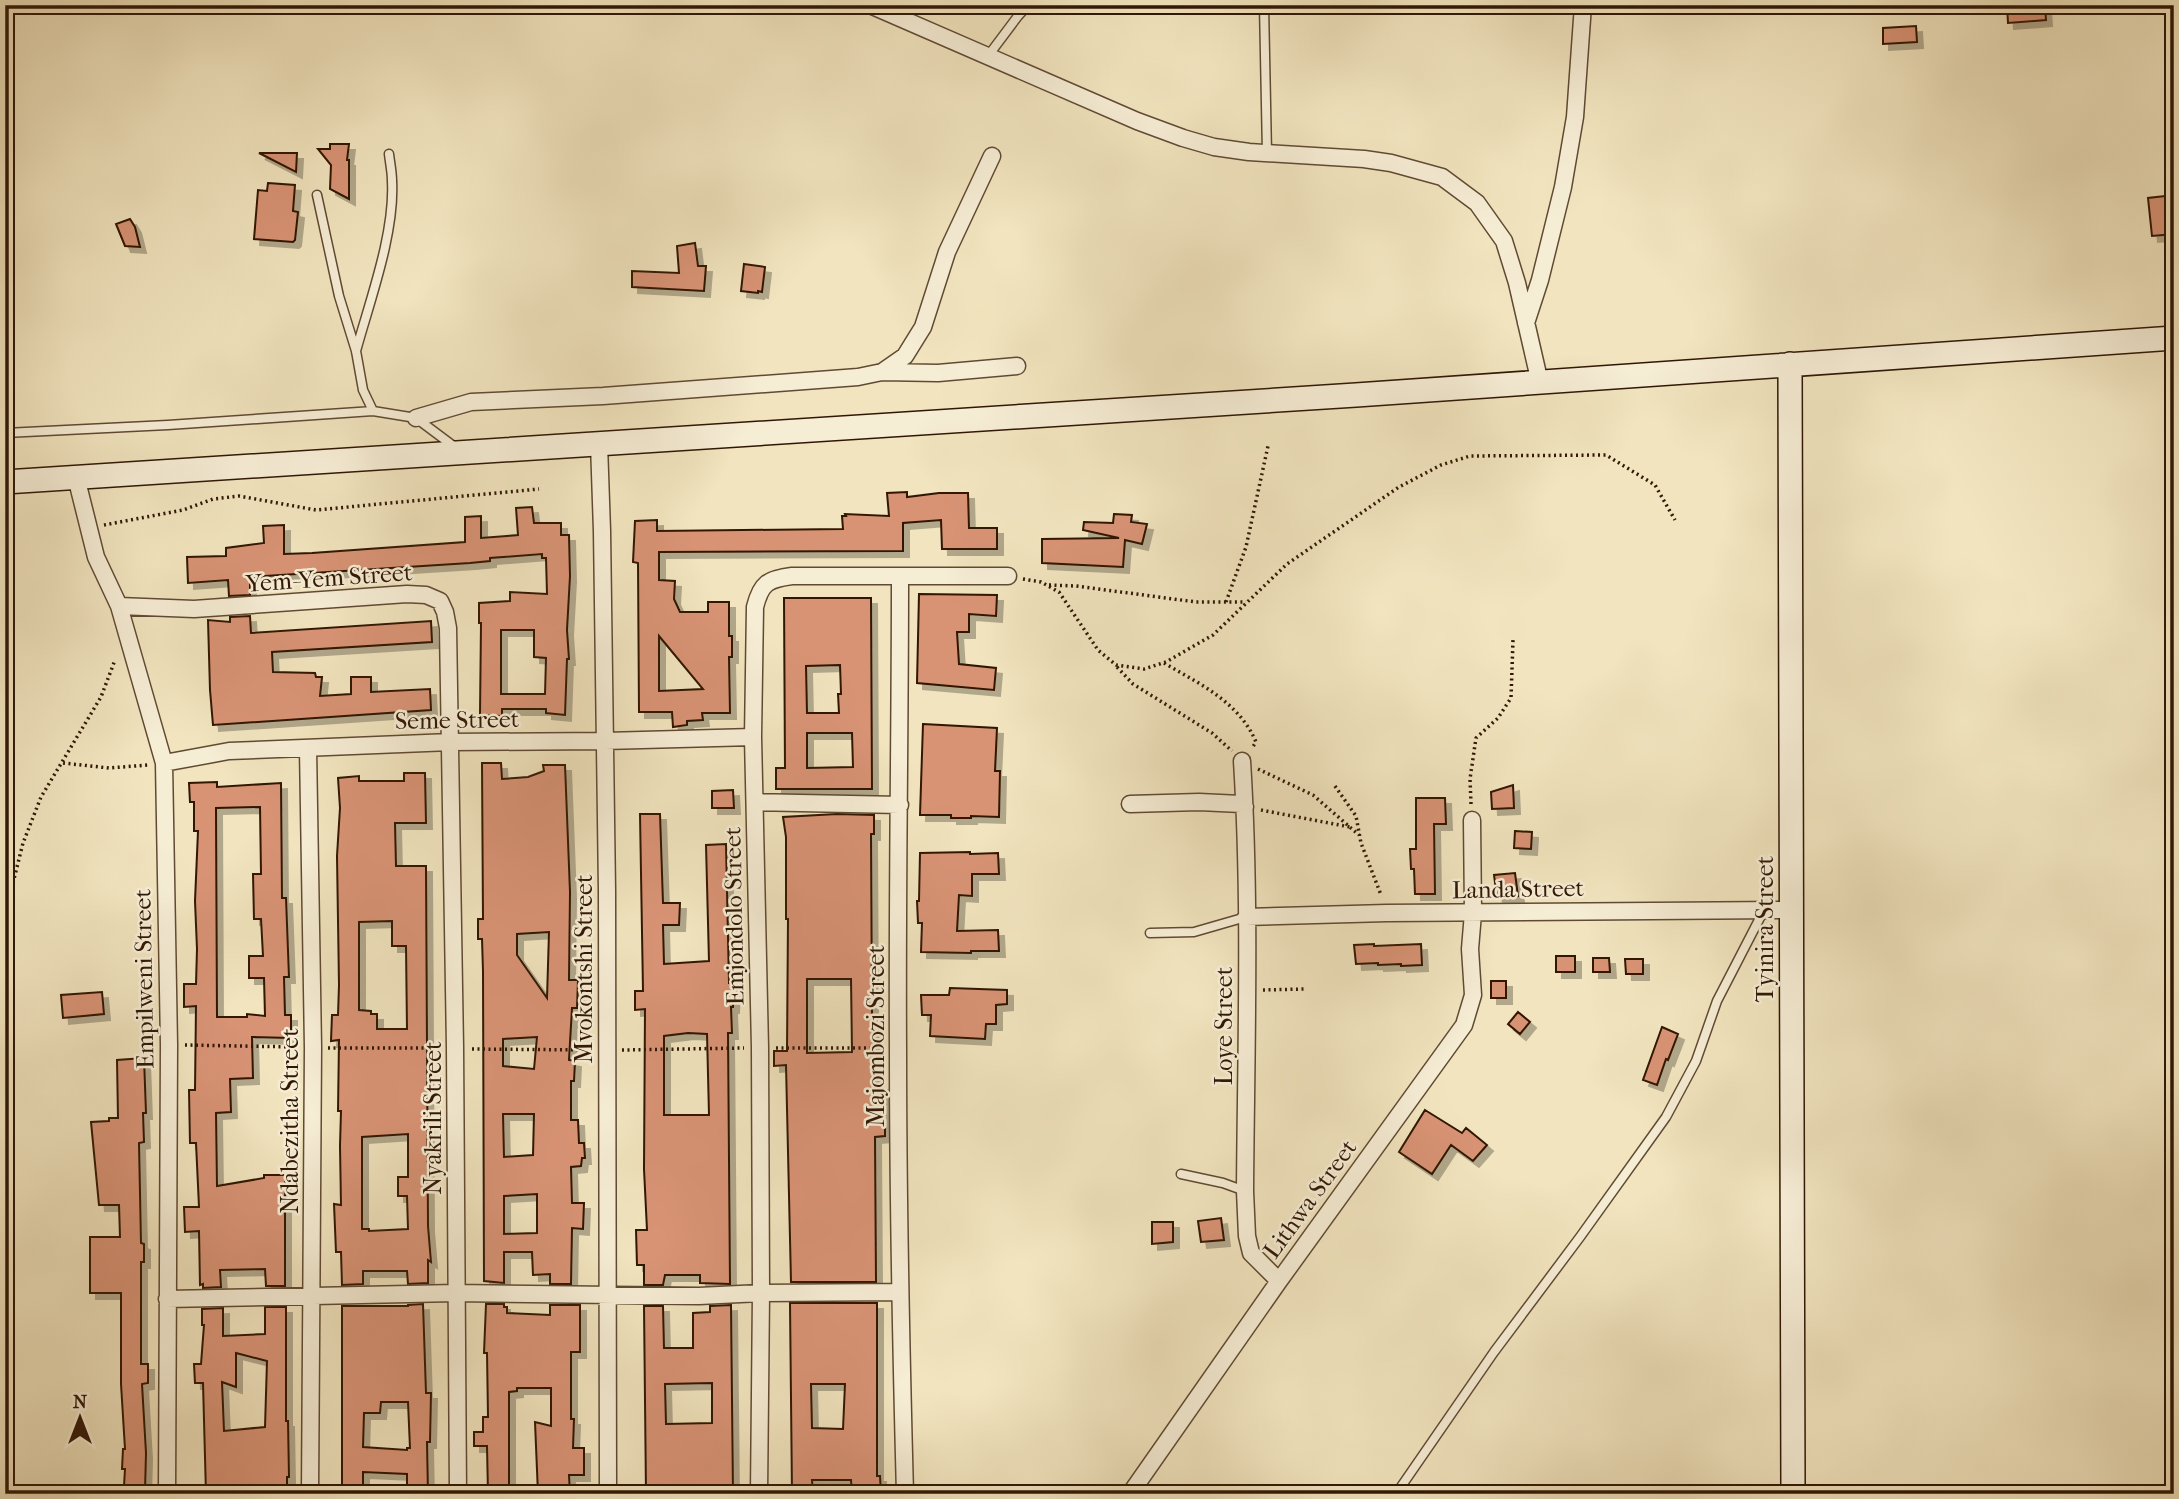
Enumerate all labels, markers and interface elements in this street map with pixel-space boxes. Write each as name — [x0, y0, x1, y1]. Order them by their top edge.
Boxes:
street label: Yem-Yem Street — [244, 558, 414, 598]
street label: Seme Street — [395, 705, 520, 735]
street label: Emjondolo Street — [718, 826, 750, 1006]
street label: Tyinira Street — [1751, 855, 1779, 1002]
street label: Mvokontshi Street — [570, 874, 598, 1064]
street label: Landa Street — [1452, 874, 1585, 904]
street label: Empilweni Street — [128, 888, 160, 1069]
street label: Majombozi Street — [862, 945, 890, 1127]
street label: Loye Street — [1210, 966, 1238, 1085]
street label: Ndabezitha Street — [276, 1028, 304, 1214]
street label: Nyakrili Street — [419, 1041, 447, 1195]
street label: Lithwa Street — [1257, 1134, 1363, 1264]
north arrow — [46, 1384, 116, 1454]
text: N — [73, 1391, 88, 1413]

